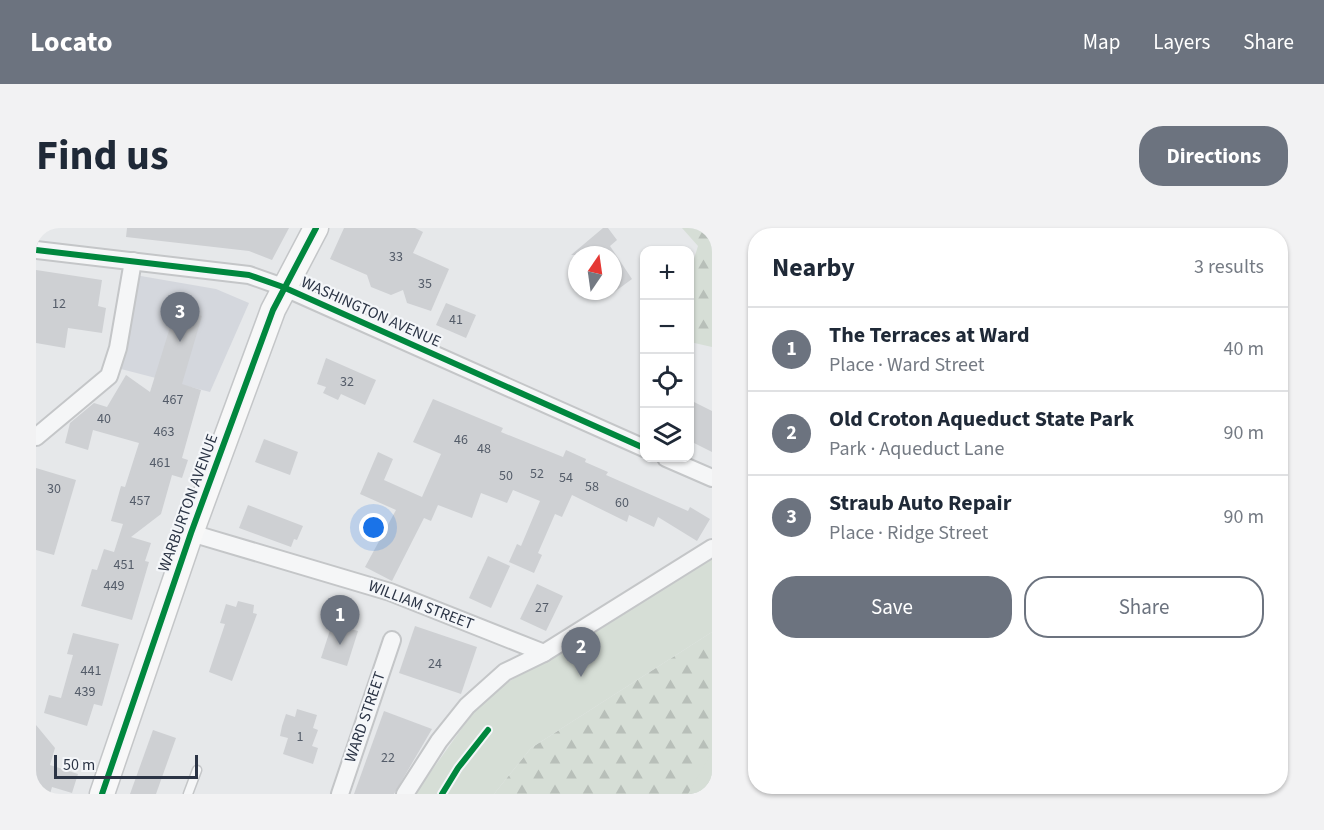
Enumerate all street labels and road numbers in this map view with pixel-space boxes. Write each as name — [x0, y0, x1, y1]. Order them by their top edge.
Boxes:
street label: WASHINGTON AVENUE — [298, 271, 444, 353]
street label: WARBURTON AVENUE — [153, 431, 223, 575]
street label: WILLIAM STREET — [365, 575, 477, 635]
street label: WARD STREET — [339, 668, 391, 765]

